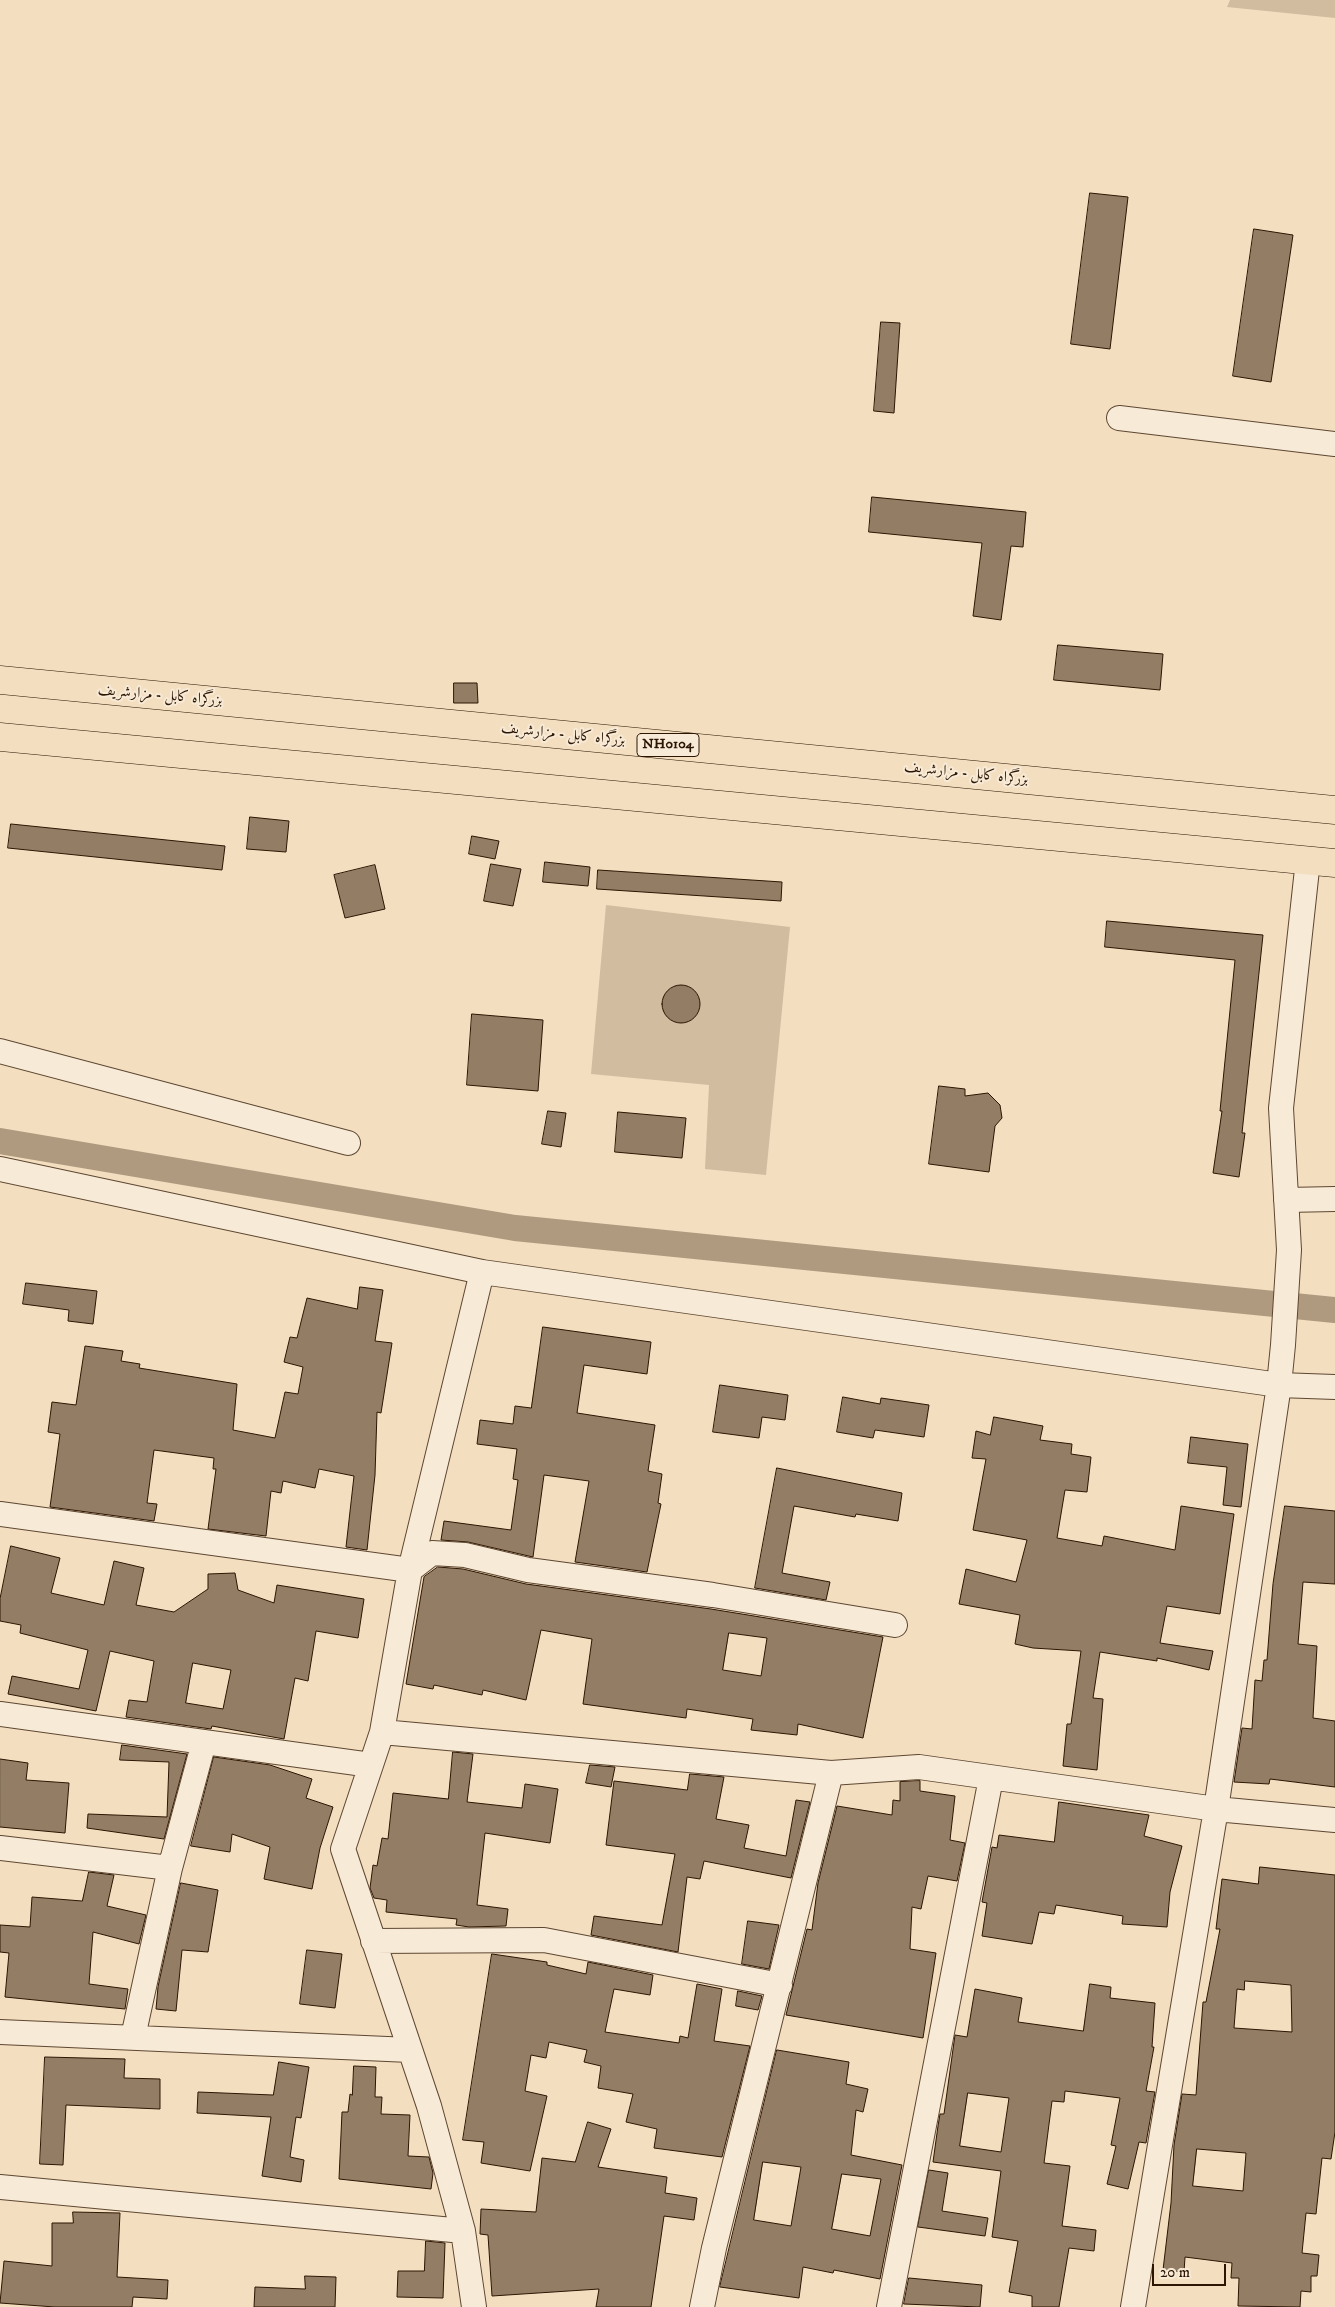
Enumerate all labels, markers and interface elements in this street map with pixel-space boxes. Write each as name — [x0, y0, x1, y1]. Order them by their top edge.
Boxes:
street label: بزرگراه کابل - مزارشریف — [97, 682, 223, 710]
street label: بزرگراه کابل - مزارشریف — [500, 720, 626, 750]
road number: NH0104 — [637, 734, 699, 756]
street label: بزرگراه کابل - مزارشریف — [903, 759, 1029, 789]
scale bar — [1155, 2254, 1229, 2286]
text: 20 m — [1160, 2263, 1190, 2282]

